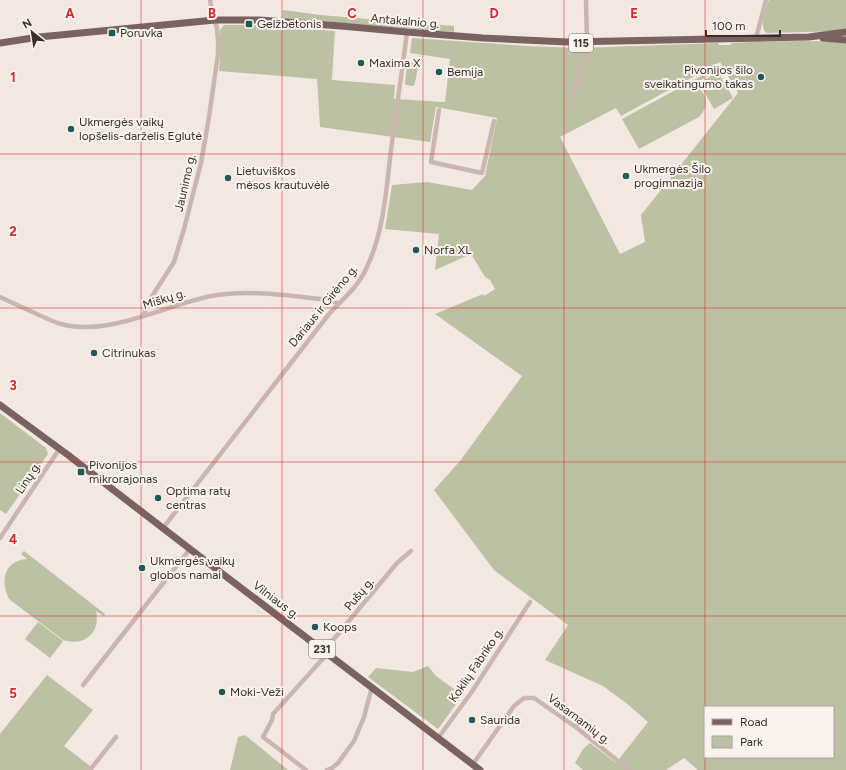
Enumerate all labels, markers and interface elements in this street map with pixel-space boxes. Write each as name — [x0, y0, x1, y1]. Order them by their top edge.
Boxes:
text: A — [65, 6, 75, 21]
text: B — [208, 6, 216, 21]
text: C — [347, 6, 357, 21]
text: D — [489, 6, 499, 21]
text: E — [630, 6, 638, 21]
street label: Antakalnio g. — [370, 11, 440, 31]
north arrow — [12, 12, 52, 52]
scale bar — [706, 12, 780, 38]
text: N — [20, 16, 34, 32]
place label: Gelžbetonis — [257, 17, 322, 31]
marker: Gelžbetonis — [244, 19, 254, 29]
text: 100 m — [712, 19, 746, 33]
place label: Poruvka — [120, 26, 163, 40]
marker: Poruvka — [107, 28, 117, 38]
road number: 115 — [569, 34, 593, 52]
place label: Maxima X — [369, 56, 421, 70]
marker: Maxima X — [356, 58, 366, 68]
place label: Pivonijos šilo sveikatingumo takas — [644, 63, 753, 91]
place label: Bemija — [447, 65, 483, 79]
marker: Bemija — [434, 67, 444, 77]
text: 1 — [10, 70, 16, 85]
marker: Pivonijos šilo sveikatingumo takas — [756, 72, 766, 82]
place label: Ukmergės vaikų lopšelis-darželis Eglutė — [79, 115, 203, 143]
marker: Ukmergės vaikų lopšelis-darželis Eglutė — [66, 124, 76, 134]
street label: Jaunimo g. — [172, 153, 198, 213]
place label: Ukmergės Šilo progimnazija — [634, 162, 711, 190]
place label: Lietuviškos mėsos krautuvėlė — [236, 164, 330, 192]
marker: Ukmergės Šilo progimnazija — [621, 171, 631, 181]
marker: Lietuviškos mėsos krautuvėlė — [223, 173, 233, 183]
text: 2 — [9, 224, 17, 239]
place label: Norfa XL — [424, 243, 472, 257]
marker: Norfa XL — [411, 245, 421, 255]
street label: Dariaus ir Girėno g. — [286, 262, 360, 350]
street label: Miškų g. — [141, 286, 187, 312]
place label: Citrinukas — [102, 346, 156, 360]
marker: Citrinukas — [89, 348, 99, 358]
text: 3 — [9, 378, 17, 393]
place label: Pivonijos mikrorajonas — [89, 458, 158, 486]
street label: Linų g. — [13, 460, 43, 496]
marker: Pivonijos mikrorajonas — [76, 467, 86, 477]
place label: Optima ratų centras — [166, 484, 231, 512]
marker: Optima ratų centras — [153, 493, 163, 503]
text: 4 — [9, 532, 17, 547]
place label: Ukmergės vaikų globos namai — [150, 554, 235, 582]
marker: Ukmergės vaikų globos namai — [137, 563, 147, 573]
street label: Pušų g. — [341, 575, 377, 613]
street label: Vilniaus g. — [250, 578, 302, 622]
place label: Koops — [323, 620, 357, 634]
marker: Koops — [310, 622, 320, 632]
street label: Koklių Fabriko g. — [446, 625, 506, 705]
road number: 231 — [309, 640, 335, 658]
place label: Moki-Veži — [230, 685, 284, 699]
text: 5 — [9, 686, 17, 701]
marker: Moki-Veži — [217, 687, 227, 697]
street label: Vasarnamių g. — [545, 691, 613, 747]
legend — [704, 706, 834, 758]
place label: Saurida — [480, 713, 520, 727]
marker: Saurida — [467, 715, 477, 725]
text: Road — [740, 715, 768, 729]
text: Park — [740, 735, 763, 749]

